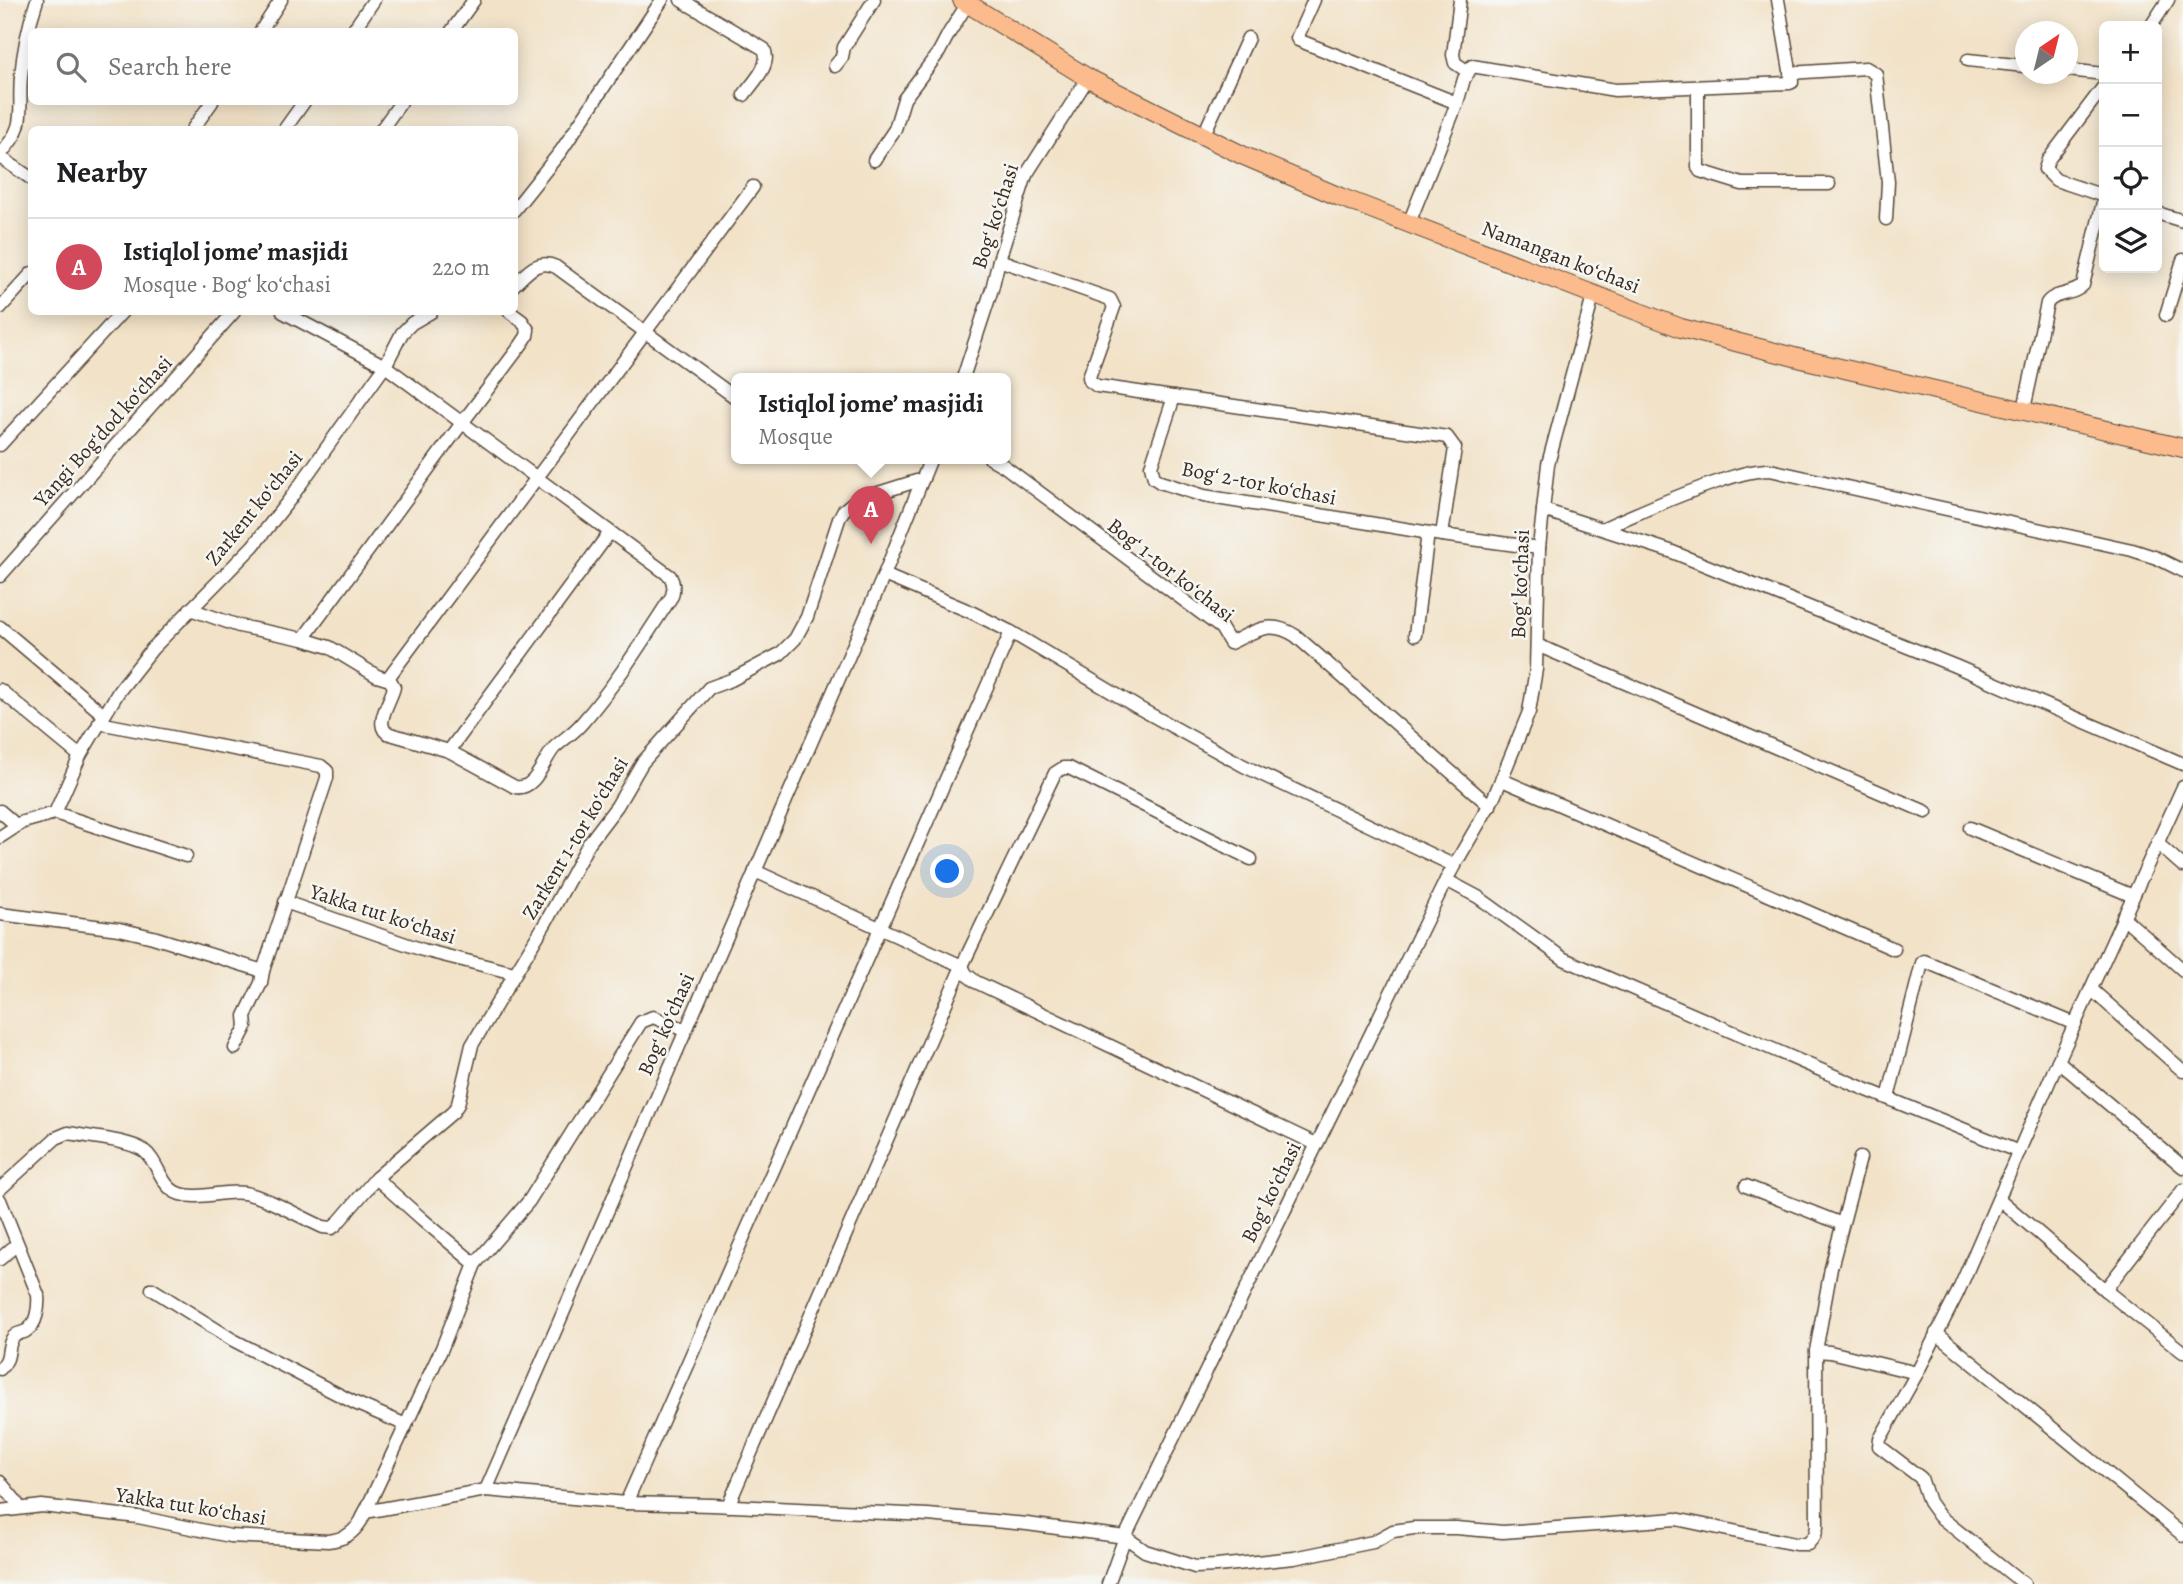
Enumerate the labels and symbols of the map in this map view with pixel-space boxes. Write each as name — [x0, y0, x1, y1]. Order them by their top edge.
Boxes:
north arrow — [2015, 21, 2078, 84]
street label: Bogʻ koʻchasi — [965, 159, 1025, 272]
street label: Namangan koʻchasi — [1478, 214, 1644, 300]
street label: Yangi Bogʻdod koʻchasi — [27, 349, 179, 513]
street label: Zarkent koʻchasi — [199, 445, 309, 571]
street label: Bogʻ 2-tor koʻchasi — [1179, 454, 1339, 512]
pin: A — [848, 486, 894, 544]
street label: Bogʻ 1-tor koʻchasi — [1102, 511, 1240, 629]
street label: Bogʻ koʻchasi — [1504, 529, 1536, 639]
street label: Zarkent 1-tor koʻchasi — [515, 751, 635, 924]
your location — [930, 854, 964, 888]
street label: Yakka tut koʻchasi — [305, 877, 460, 951]
street label: Bogʻ koʻchasi — [631, 968, 701, 1080]
street label: Bogʻ koʻchasi — [1234, 1137, 1308, 1247]
street label: Yakka tut koʻchasi — [113, 1480, 268, 1532]

